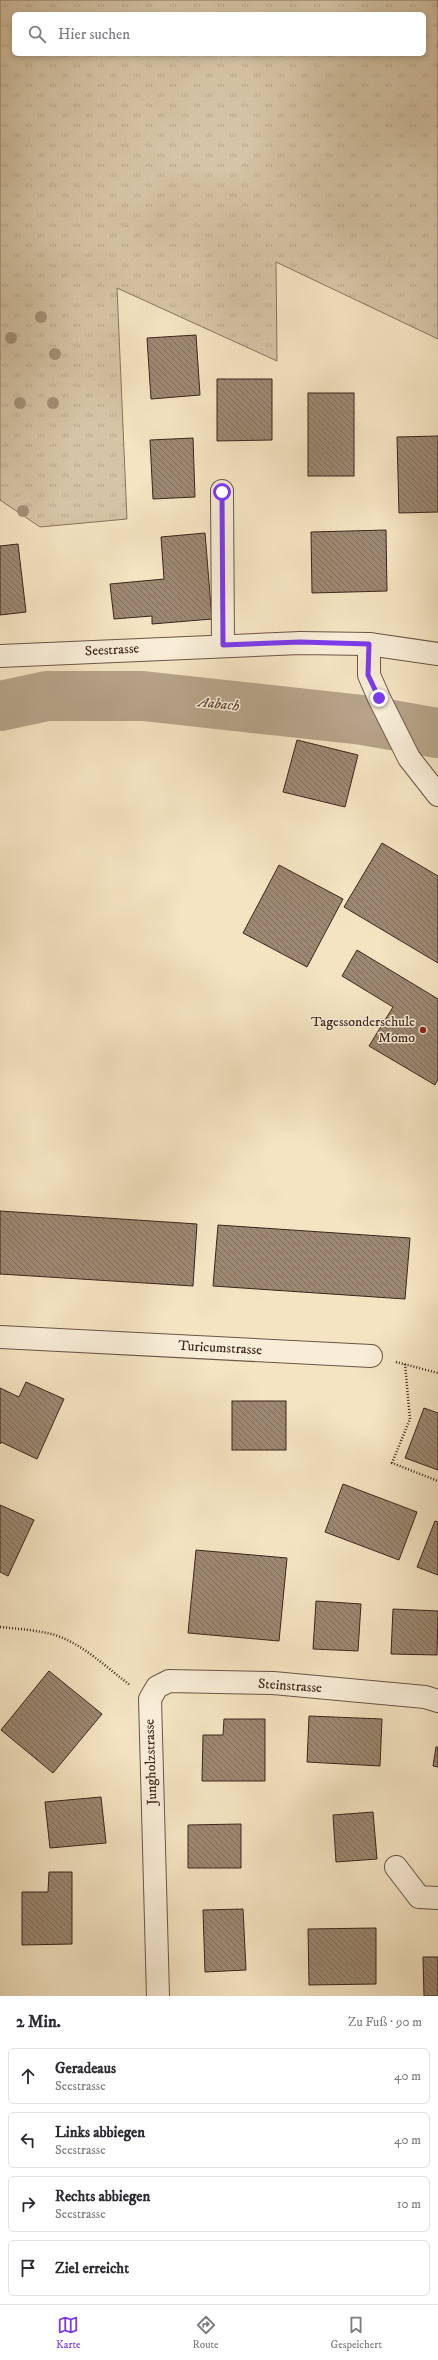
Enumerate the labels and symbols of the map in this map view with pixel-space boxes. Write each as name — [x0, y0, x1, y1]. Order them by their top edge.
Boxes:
route start — [213, 483, 231, 501]
street label: Seestrasse — [84, 640, 140, 660]
route end — [370, 689, 388, 707]
water label: Aabach — [195, 692, 241, 716]
place label: Tagessonderschule Momo — [311, 1013, 415, 1047]
marker: Tagessonderschule Momo — [418, 1025, 428, 1035]
street label: Turicumstrasse — [178, 1337, 263, 1359]
street label: Steinstrasse — [257, 1675, 323, 1697]
street label: Jungholzstrasse — [140, 1719, 162, 1807]

